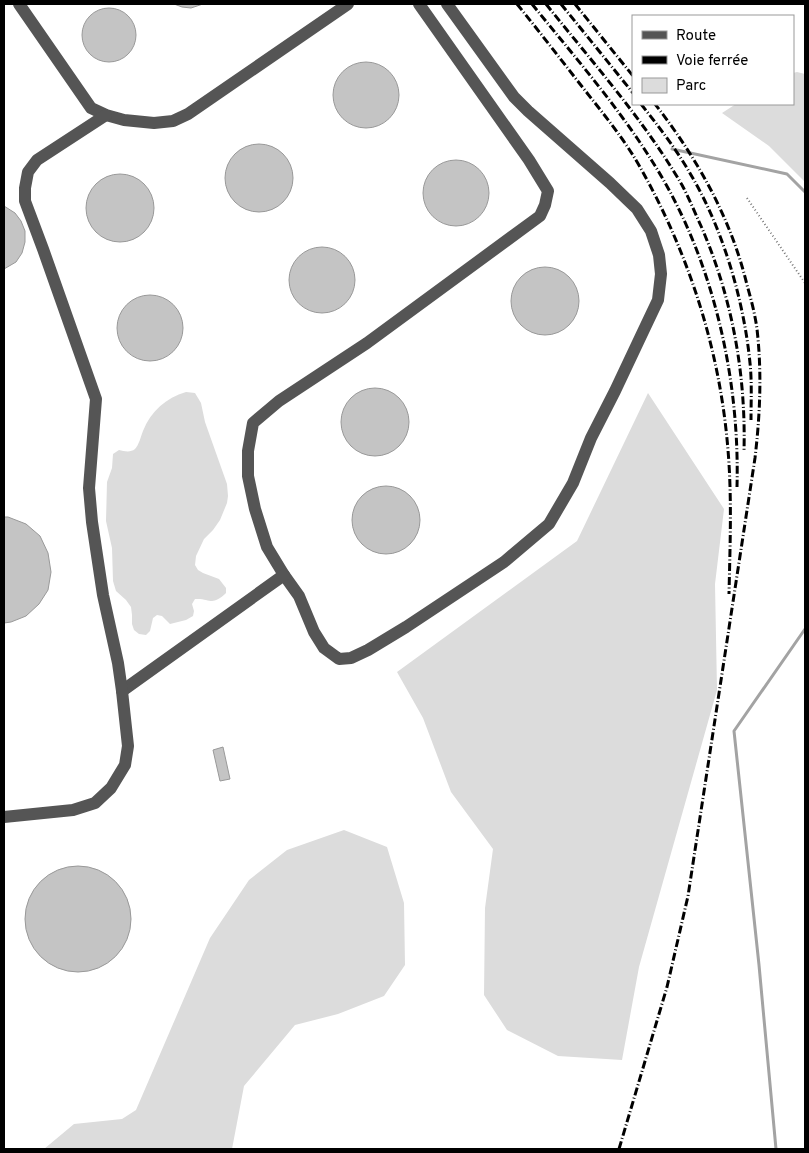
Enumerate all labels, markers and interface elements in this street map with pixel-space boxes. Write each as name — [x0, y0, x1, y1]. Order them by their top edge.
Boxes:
legend — [632, 15, 794, 105]
text: Route — [676, 27, 716, 46]
text: Voie ferrée — [676, 52, 748, 71]
text: Parc — [676, 77, 706, 96]

